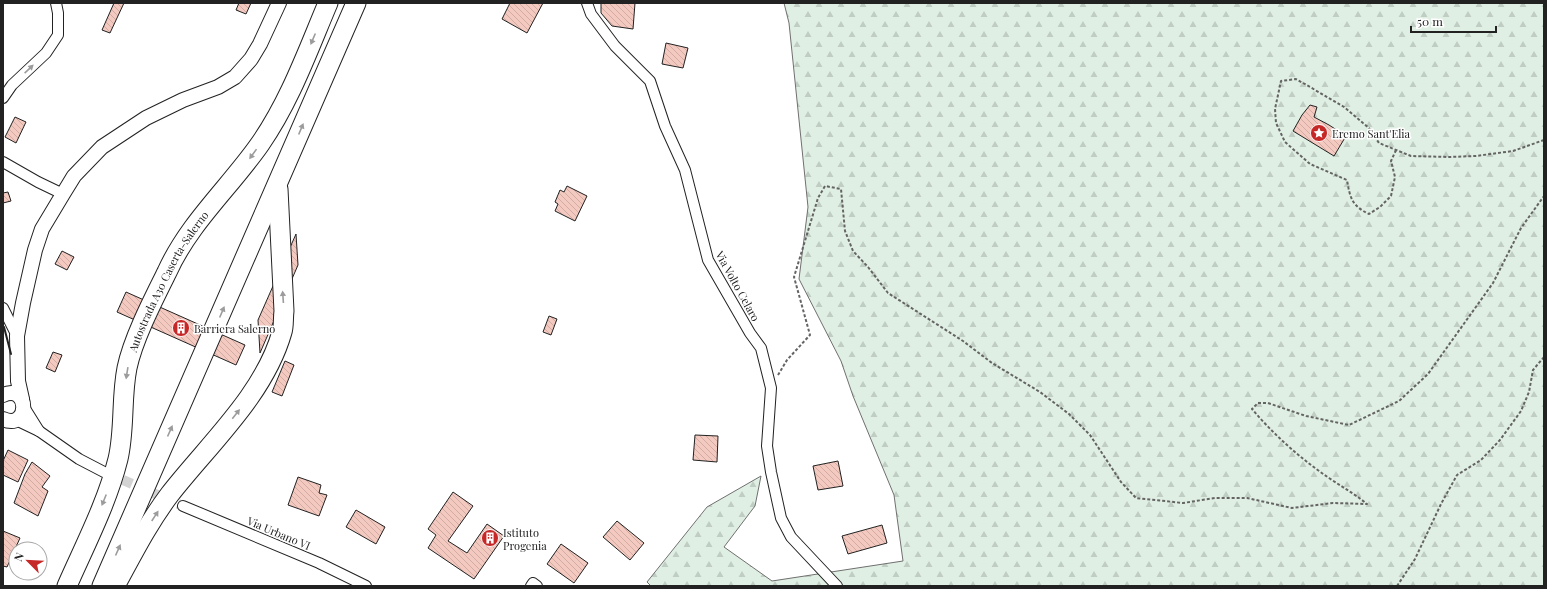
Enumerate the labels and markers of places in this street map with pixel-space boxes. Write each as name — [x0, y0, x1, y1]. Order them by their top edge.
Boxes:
place icon: Eremo Sant'Elia — [1309, 123, 1329, 143]
place label: Eremo Sant'Elia — [1332, 126, 1411, 141]
building icon: Barriera Salerno — [171, 318, 191, 338]
place label: Barriera Salerno — [194, 321, 275, 336]
place label: Istituto Progenia — [503, 525, 547, 553]
building icon: Istituto Progenia — [480, 528, 500, 548]

